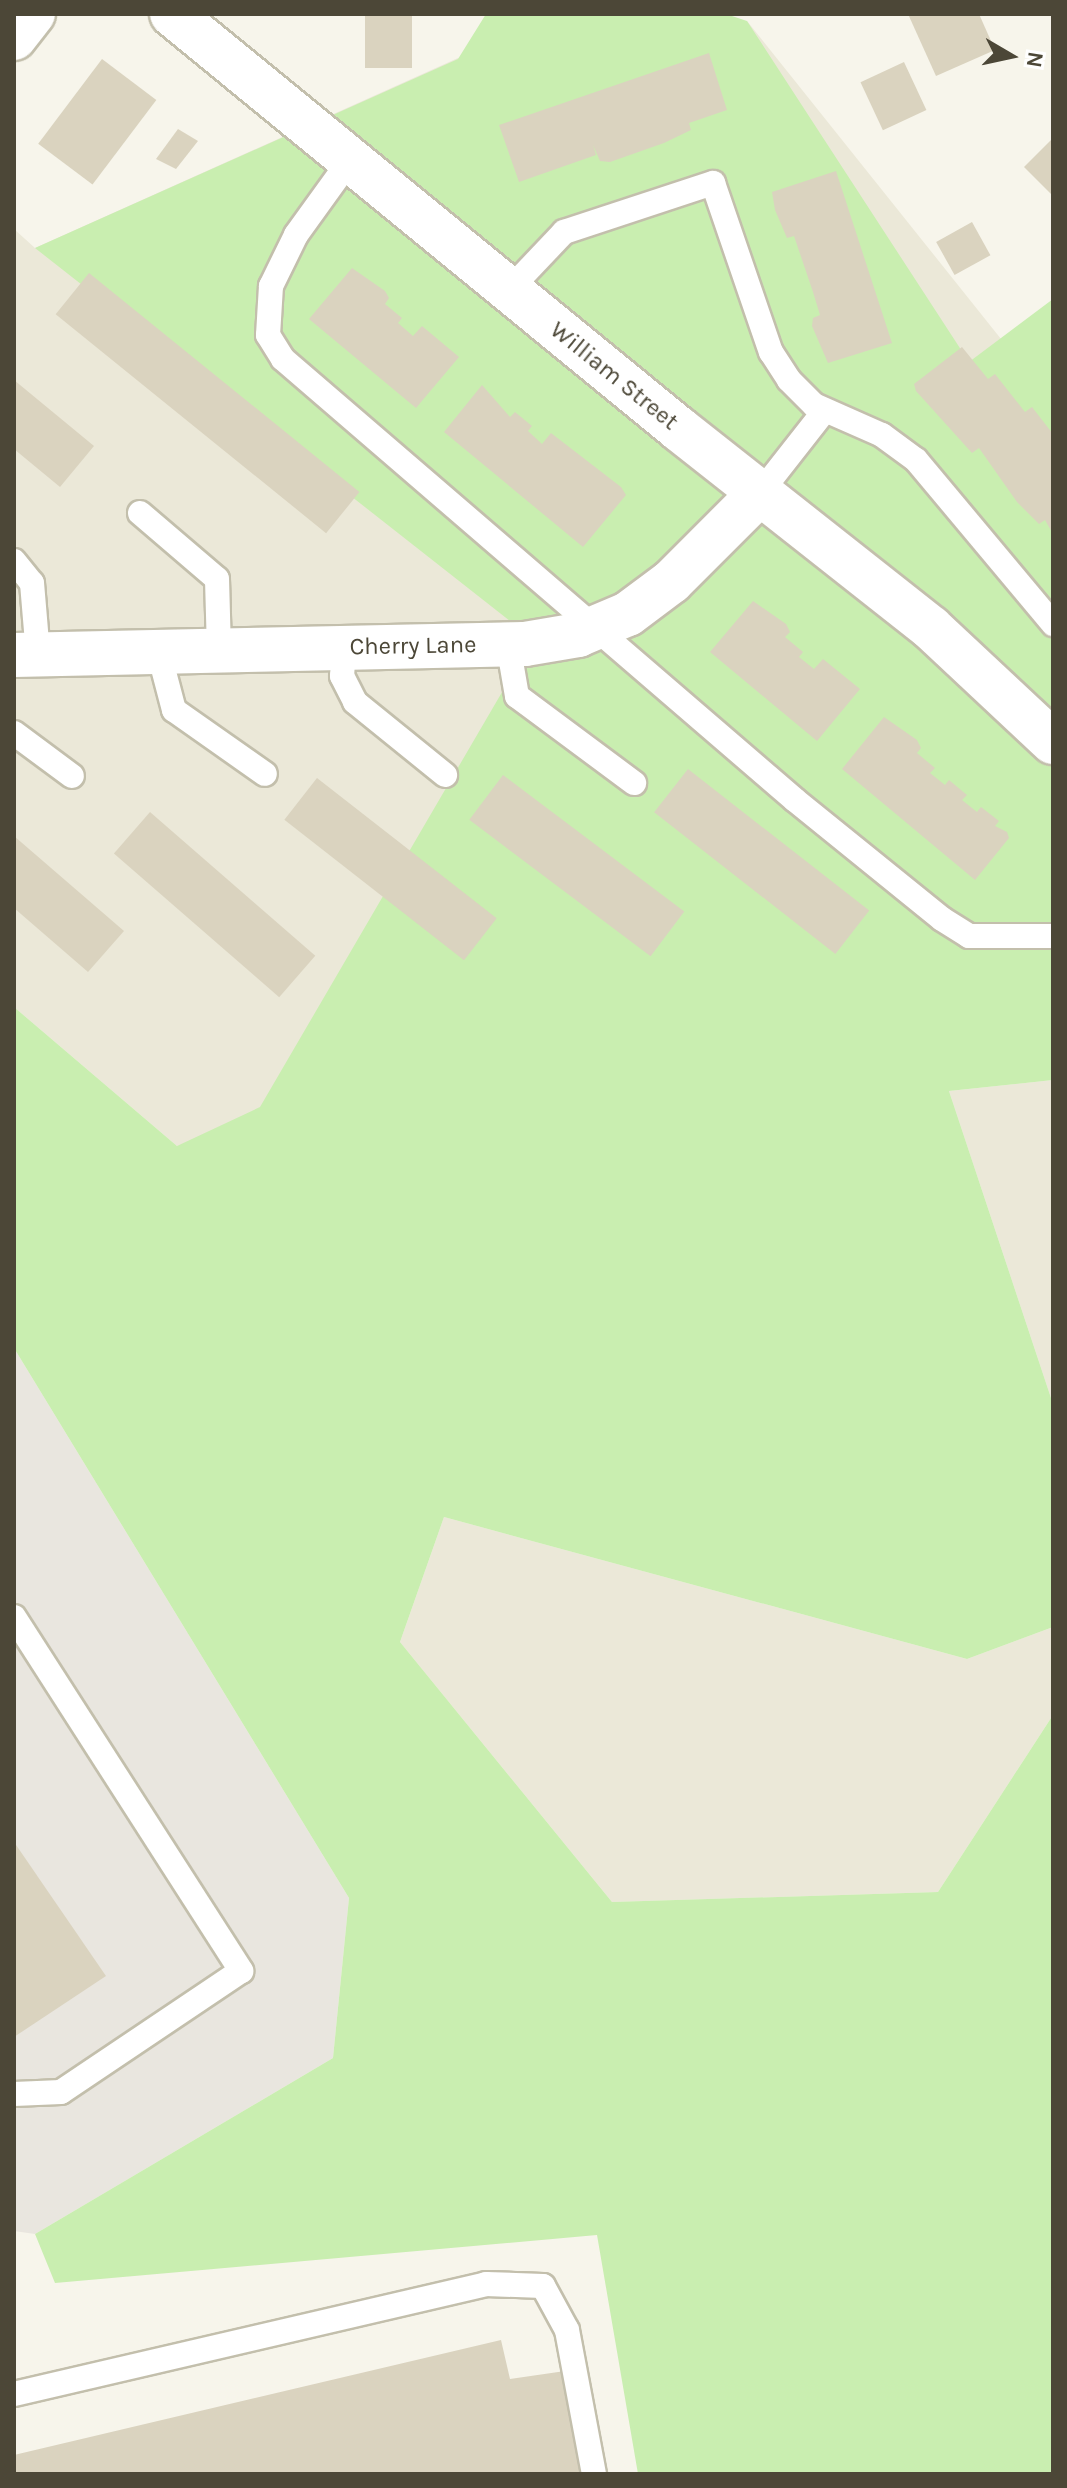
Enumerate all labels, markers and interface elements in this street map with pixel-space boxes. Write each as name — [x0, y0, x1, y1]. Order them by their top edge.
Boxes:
north arrow — [971, 16, 1051, 96]
text: N — [1021, 50, 1049, 70]
street label: William Street — [544, 316, 684, 436]
street label: Cherry Lane — [349, 630, 477, 662]

